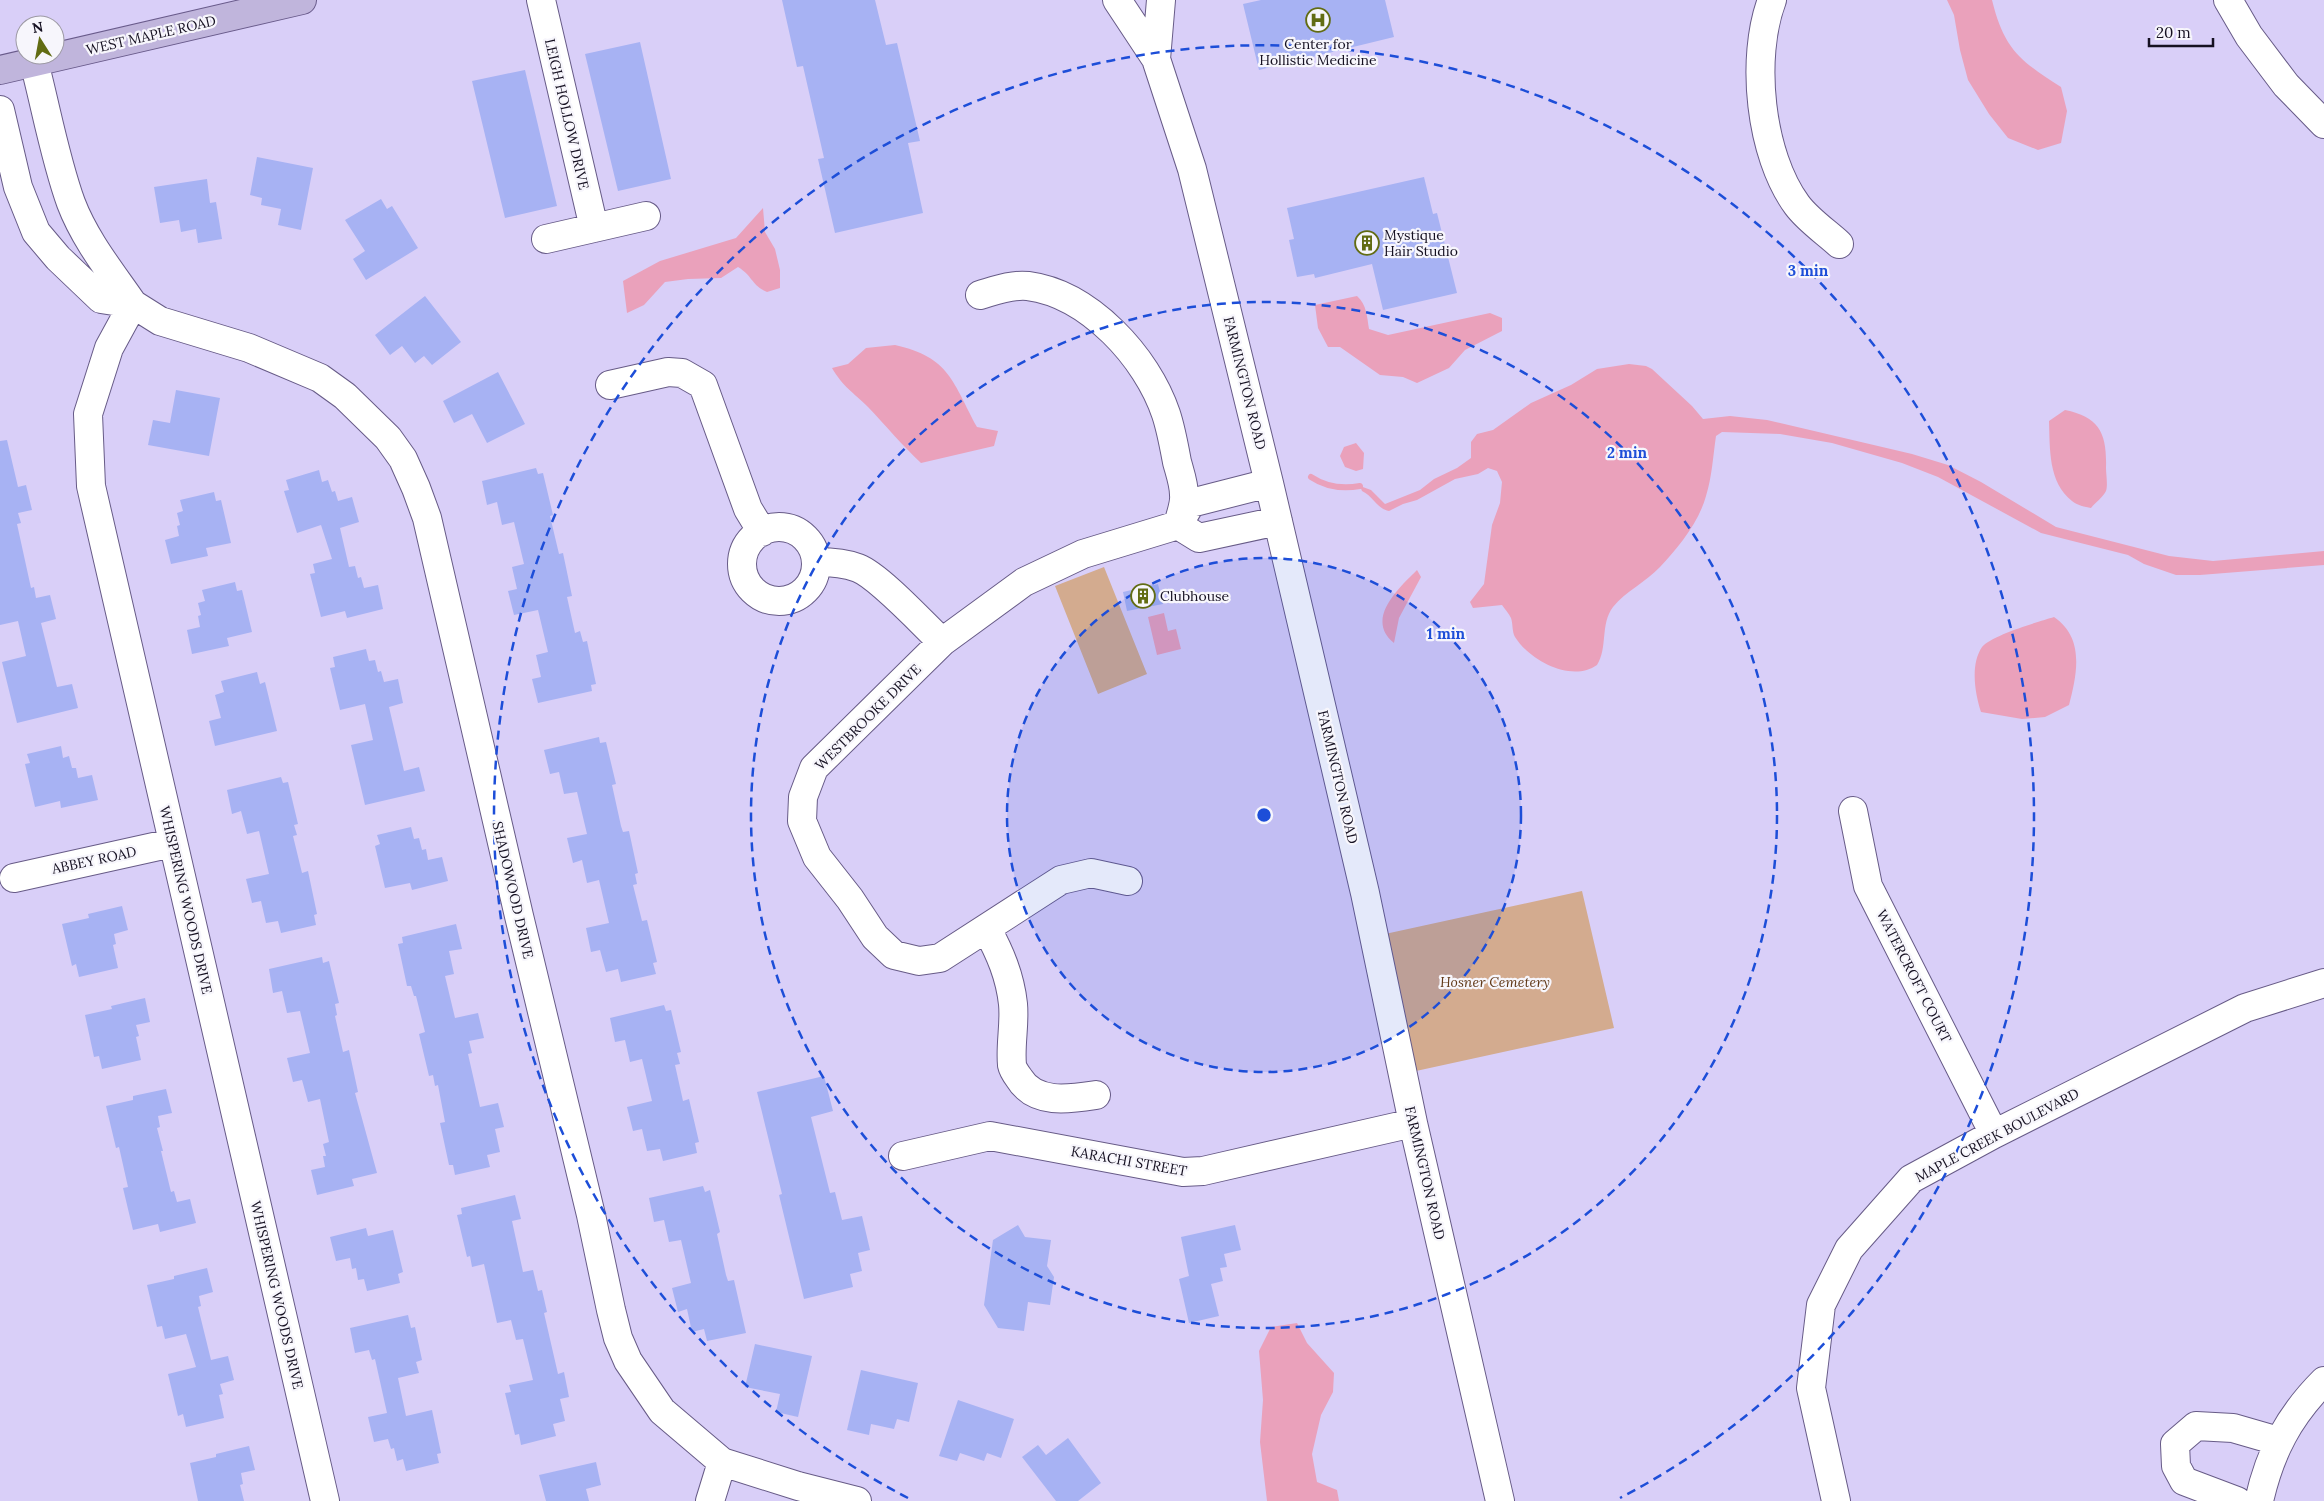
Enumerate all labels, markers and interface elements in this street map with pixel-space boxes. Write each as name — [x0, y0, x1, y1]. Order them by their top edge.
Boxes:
hospital icon: Center for Hollistic Medicine — [1305, 7, 1331, 33]
street label: WEST MAPLE ROAD — [84, 11, 218, 59]
north arrow — [15, 15, 65, 65]
scale bar — [2149, 15, 2213, 47]
text: N — [30, 17, 45, 37]
text: 20 m — [2156, 23, 2191, 42]
place label: Center for Hollistic Medicine — [1259, 35, 1377, 69]
street label: LEIGH HOLLOW DRIVE — [541, 37, 593, 192]
place label: Mystique Hair Studio — [1384, 226, 1458, 260]
building icon: Mystique Hair Studio — [1354, 230, 1380, 256]
text: 3 min — [1788, 261, 1829, 280]
street label: FARMINGTON ROAD — [1220, 315, 1270, 451]
text: 2 min — [1607, 443, 1648, 462]
building icon: Clubhouse — [1130, 583, 1156, 609]
place label: Clubhouse — [1160, 587, 1230, 605]
text: 1 min — [1427, 624, 1466, 643]
street label: WESTBROOKE DRIVE — [811, 660, 925, 774]
street label: FARMINGTON ROAD — [1314, 708, 1362, 846]
street label: WHISPERING WOODS DRIVE — [156, 804, 216, 996]
centre of rings — [1255, 806, 1273, 824]
street label: SHADOWOOD DRIVE — [488, 820, 538, 961]
street label: ABBEY ROAD — [49, 842, 138, 878]
street label: WATERCROFT COURT — [1873, 906, 1955, 1046]
park label: Hosner Cemetery — [1440, 973, 1550, 991]
street label: MAPLE CREEK BOULEVARD — [1912, 1084, 2082, 1186]
street label: FARMINGTON ROAD — [1401, 1104, 1449, 1242]
street label: KARACHI STREET — [1070, 1142, 1189, 1180]
street label: WHISPERING WOODS DRIVE — [247, 1199, 307, 1391]

